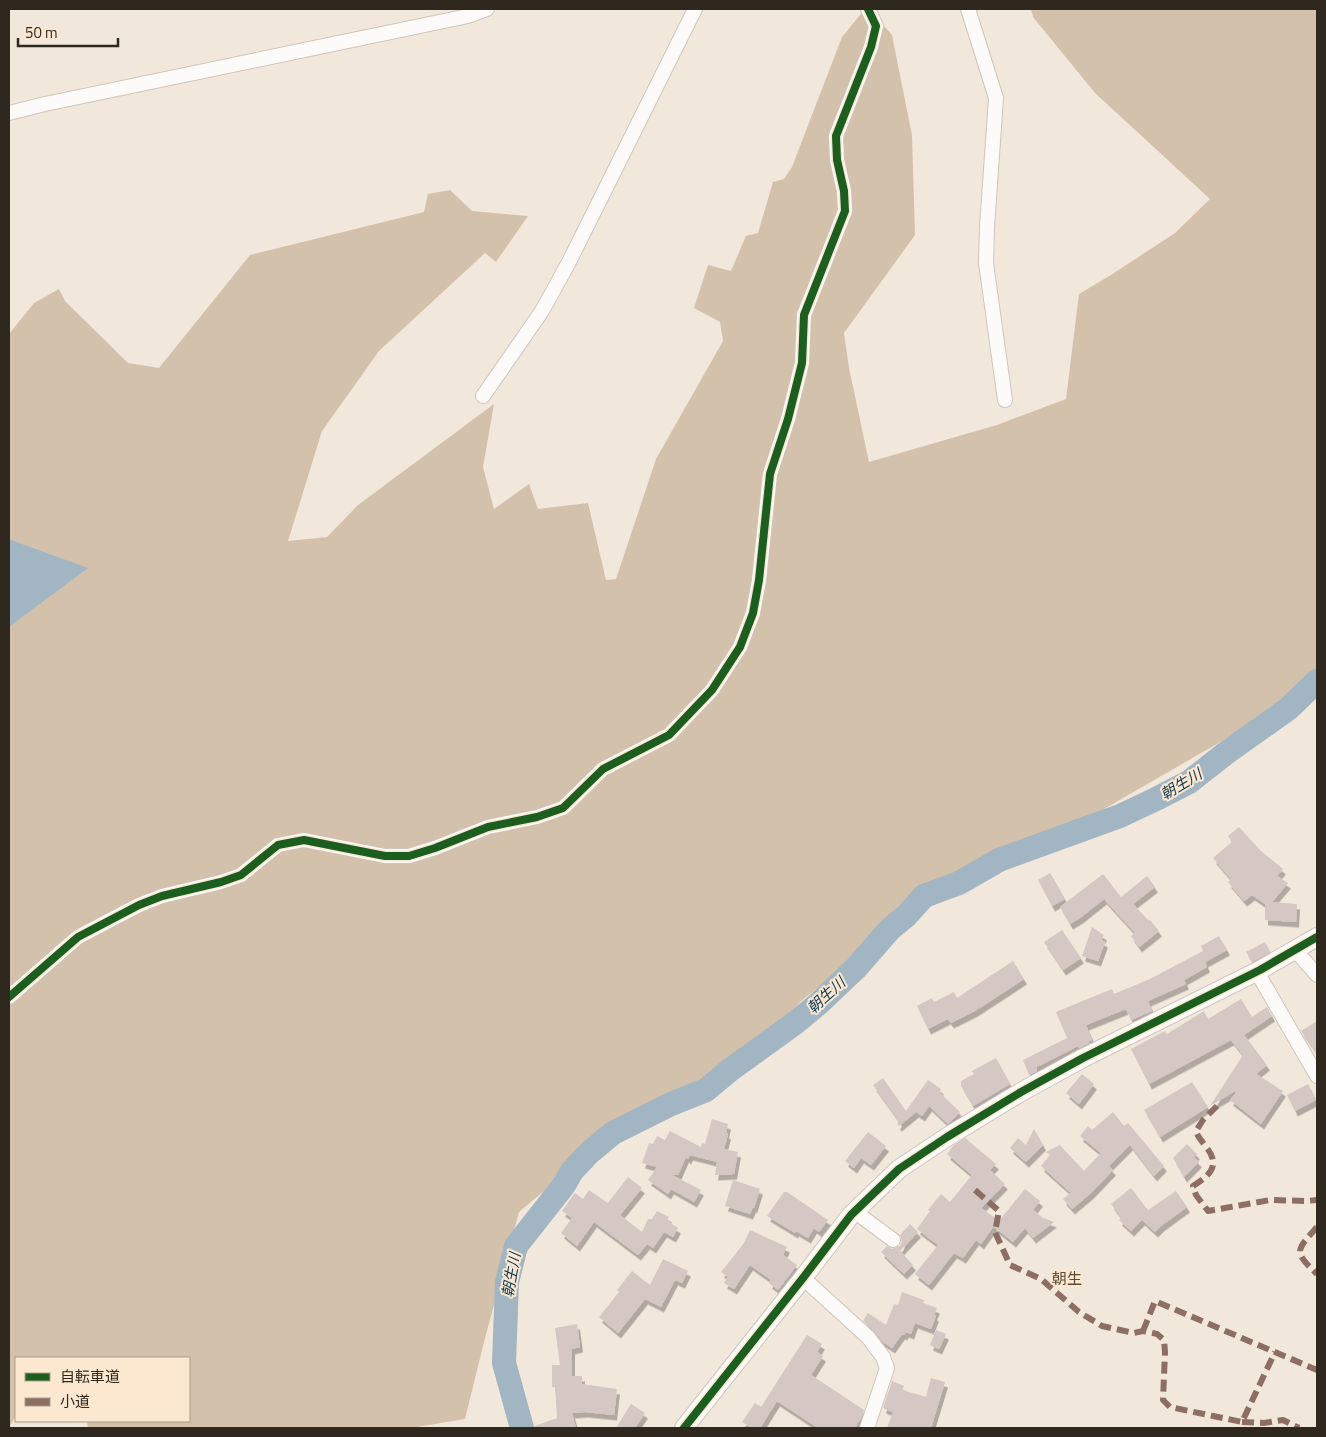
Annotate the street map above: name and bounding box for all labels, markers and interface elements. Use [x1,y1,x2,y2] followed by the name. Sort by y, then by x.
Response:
[18,15,118,47] scale bar
[25,21,58,44] text: 50 m
[1156,762,1208,805] water label: 朝生川
[802,970,852,1019] water label: 朝生川
[496,1249,527,1299] water label: 朝生川
[1052,1267,1082,1290] district label: 朝生
[15,1357,190,1422] legend
[60,1365,120,1388] text: 自転車道
[60,1390,90,1413] text: 小道

